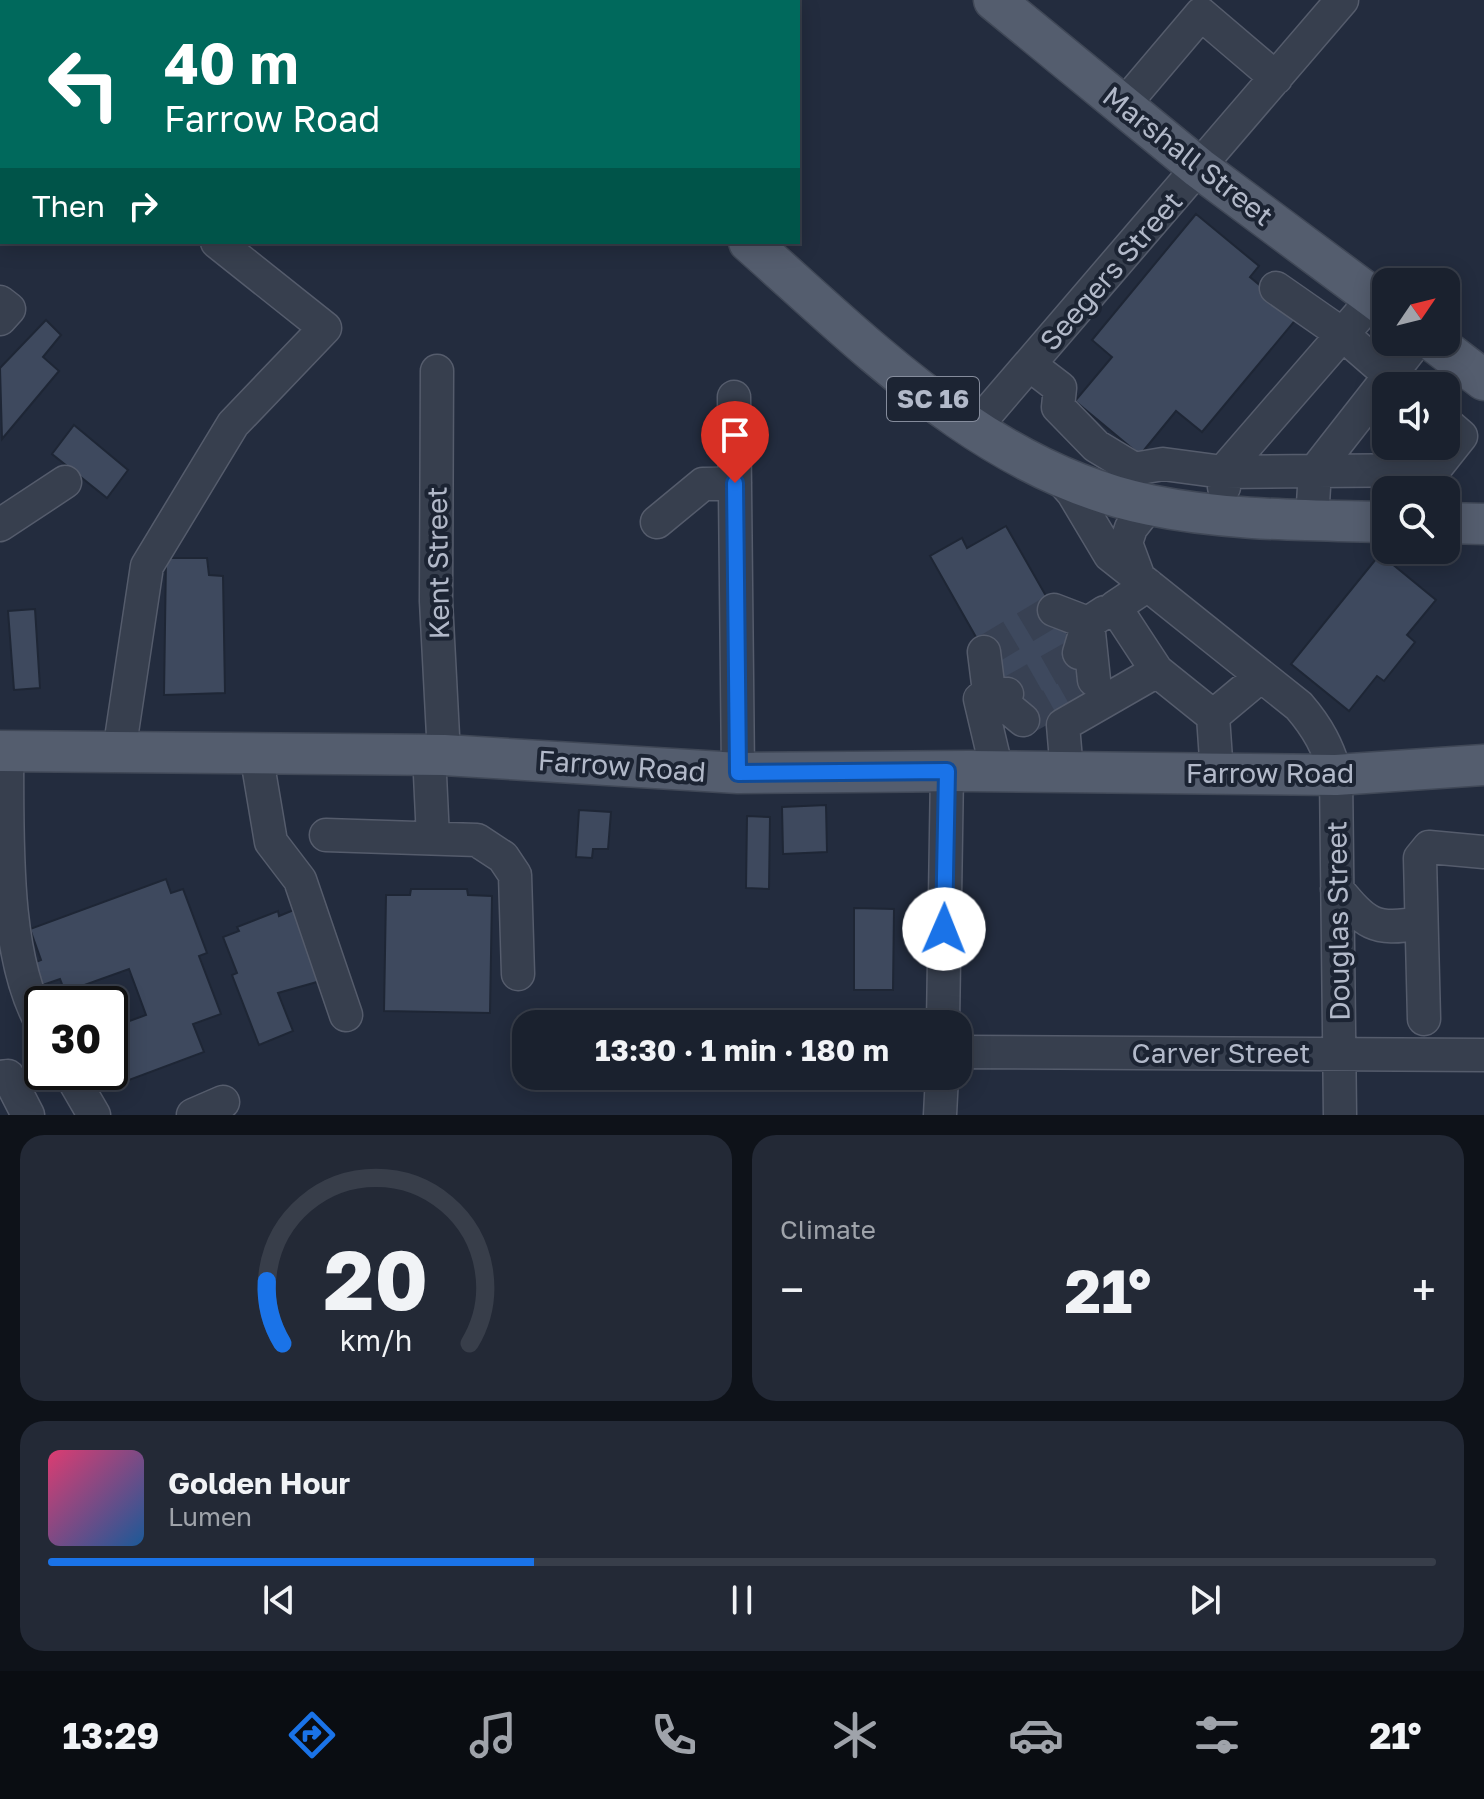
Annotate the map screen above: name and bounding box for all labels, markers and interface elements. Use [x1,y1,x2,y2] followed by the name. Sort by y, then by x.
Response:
[164,29,298,96] text: 40 m
[32,32,136,136] icon: left
[1097,79,1280,232] street label: Marshall Street
[164,97,380,140] text: Farrow Road
[121,184,165,228] icon: right
[1033,185,1189,357] street label: Seegers Street
[32,188,105,224] text: Then
[1372,268,1460,356] north arrow
[1372,268,1460,564] map controls
[1372,372,1460,460] button: sound
[887,377,979,421] road number: SC 16
[701,401,769,483] pin
[713,413,757,457] icon: arrive
[1372,476,1460,564] button: search
[420,486,455,640] street label: Kent Street
[537,743,707,788] street label: Farrow Road
[1186,756,1354,789] street label: Farrow Road
[1319,821,1356,1021] street label: Douglas Street
[902,887,986,971] position arrow
[24,986,128,1090] speed limit sign: 30
[595,1032,889,1068] text: 13:30 · 1 min · 180 m
[1132,1036,1310,1069] street label: Carver Street
[780,1214,876,1245] text: Climate
[324,1228,428,1328] text: 20
[1065,1254,1151,1326] text: 21°
[780,1263,804,1316] text: −
[1412,1263,1436,1316] text: +
[340,1323,412,1357] text: km/h
[168,1465,350,1501] text: Golden Hour
[168,1501,252,1532] text: Lumen
[257,1578,301,1622] icon: previous
[720,1578,764,1622] icon: pause
[1183,1578,1227,1622] icon: next
[284,1707,340,1763] icon: directions
[465,1707,521,1763] icon: music
[646,1707,702,1763] icon: phone
[827,1707,883,1763] icon: climate
[1008,1707,1064,1763] icon: car
[1189,1707,1245,1763] icon: filters
[62,1714,159,1757] text: 13:29
[1369,1714,1422,1757] text: 21°

